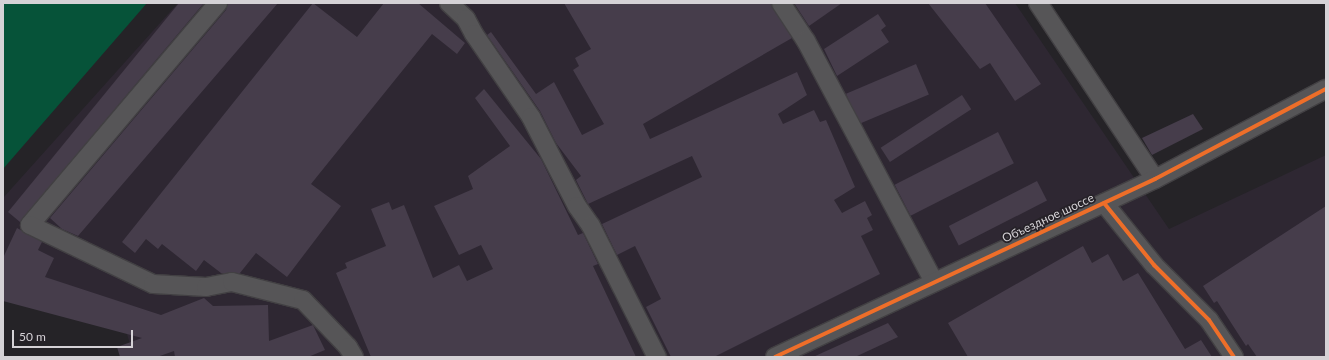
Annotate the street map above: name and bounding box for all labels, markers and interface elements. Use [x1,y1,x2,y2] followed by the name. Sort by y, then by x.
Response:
[1000,190,1096,246] street label: Объездное шоссе
[14,322,135,348] scale bar
[19,329,46,344] text: 50 m

